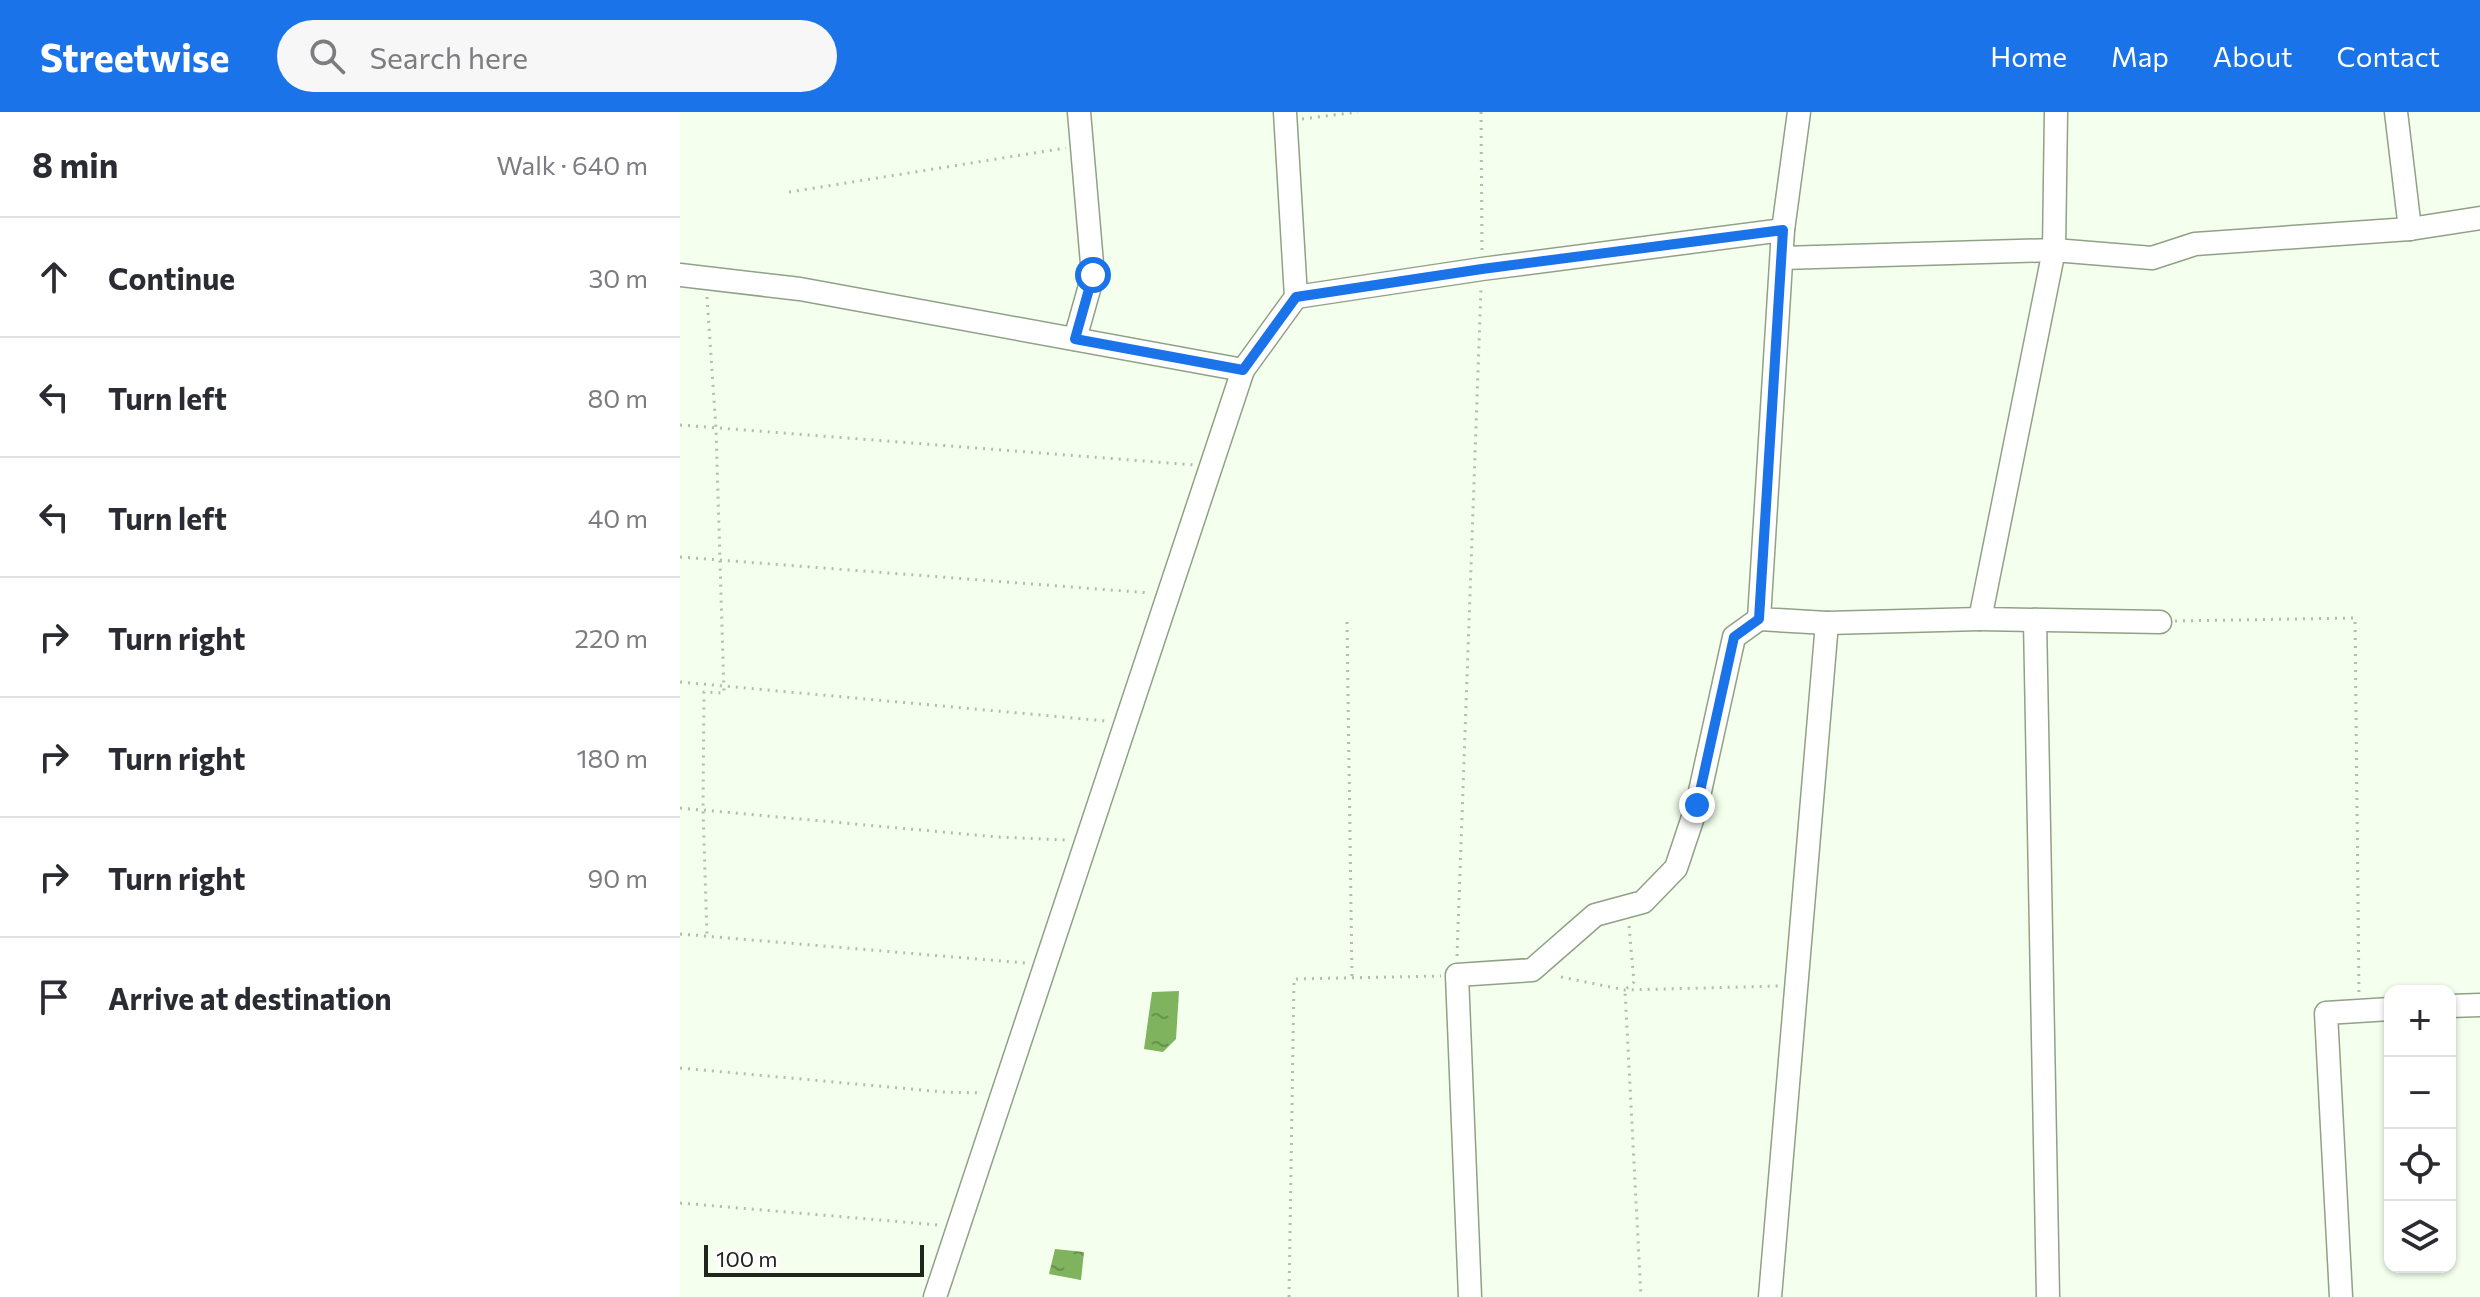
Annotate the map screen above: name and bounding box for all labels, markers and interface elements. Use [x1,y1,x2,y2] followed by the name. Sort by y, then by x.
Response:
[277,20,837,92] search box
[40,33,229,80] text: Streetwise
[305,34,349,78] icon: search
[369,38,528,75] text: Search here
[1990,39,2067,73] text: Home
[2111,39,2169,73] text: Map
[2213,39,2293,73] text: About
[2337,39,2440,73] text: Contact
[32,143,118,185] text: 8 min
[496,149,648,180] text: Walk · 640 m
[32,255,76,299] icon: ahead
[1075,257,1111,293] route start
[108,259,235,296] text: Continue
[589,262,648,293] text: 30 m
[32,375,76,419] icon: left
[108,379,227,416] text: Turn left
[588,382,648,413] text: 80 m
[32,495,76,539] icon: left
[108,499,227,536] text: Turn left
[588,502,648,533] text: 40 m
[32,615,76,659] icon: right
[108,619,245,656] text: Turn right
[575,622,648,653] text: 220 m
[32,735,76,779] icon: right
[108,739,245,776] text: Turn right
[576,742,648,773] text: 180 m
[1679,787,1715,823] route end
[32,855,76,899] icon: right
[108,859,245,896] text: Turn right
[588,862,648,893] text: 90 m
[32,975,76,1019] icon: arrive
[108,979,392,1016] text: Arrive at destination
[2384,985,2456,1273] map controls
[2384,985,2456,1057] button: +
[2384,1057,2456,1129] button: −
[2384,1129,2456,1201] button: locate
[2384,1201,2456,1273] button: layers
[704,1241,924,1277] scale bar
[716,1245,778,1272] text: 100 m

